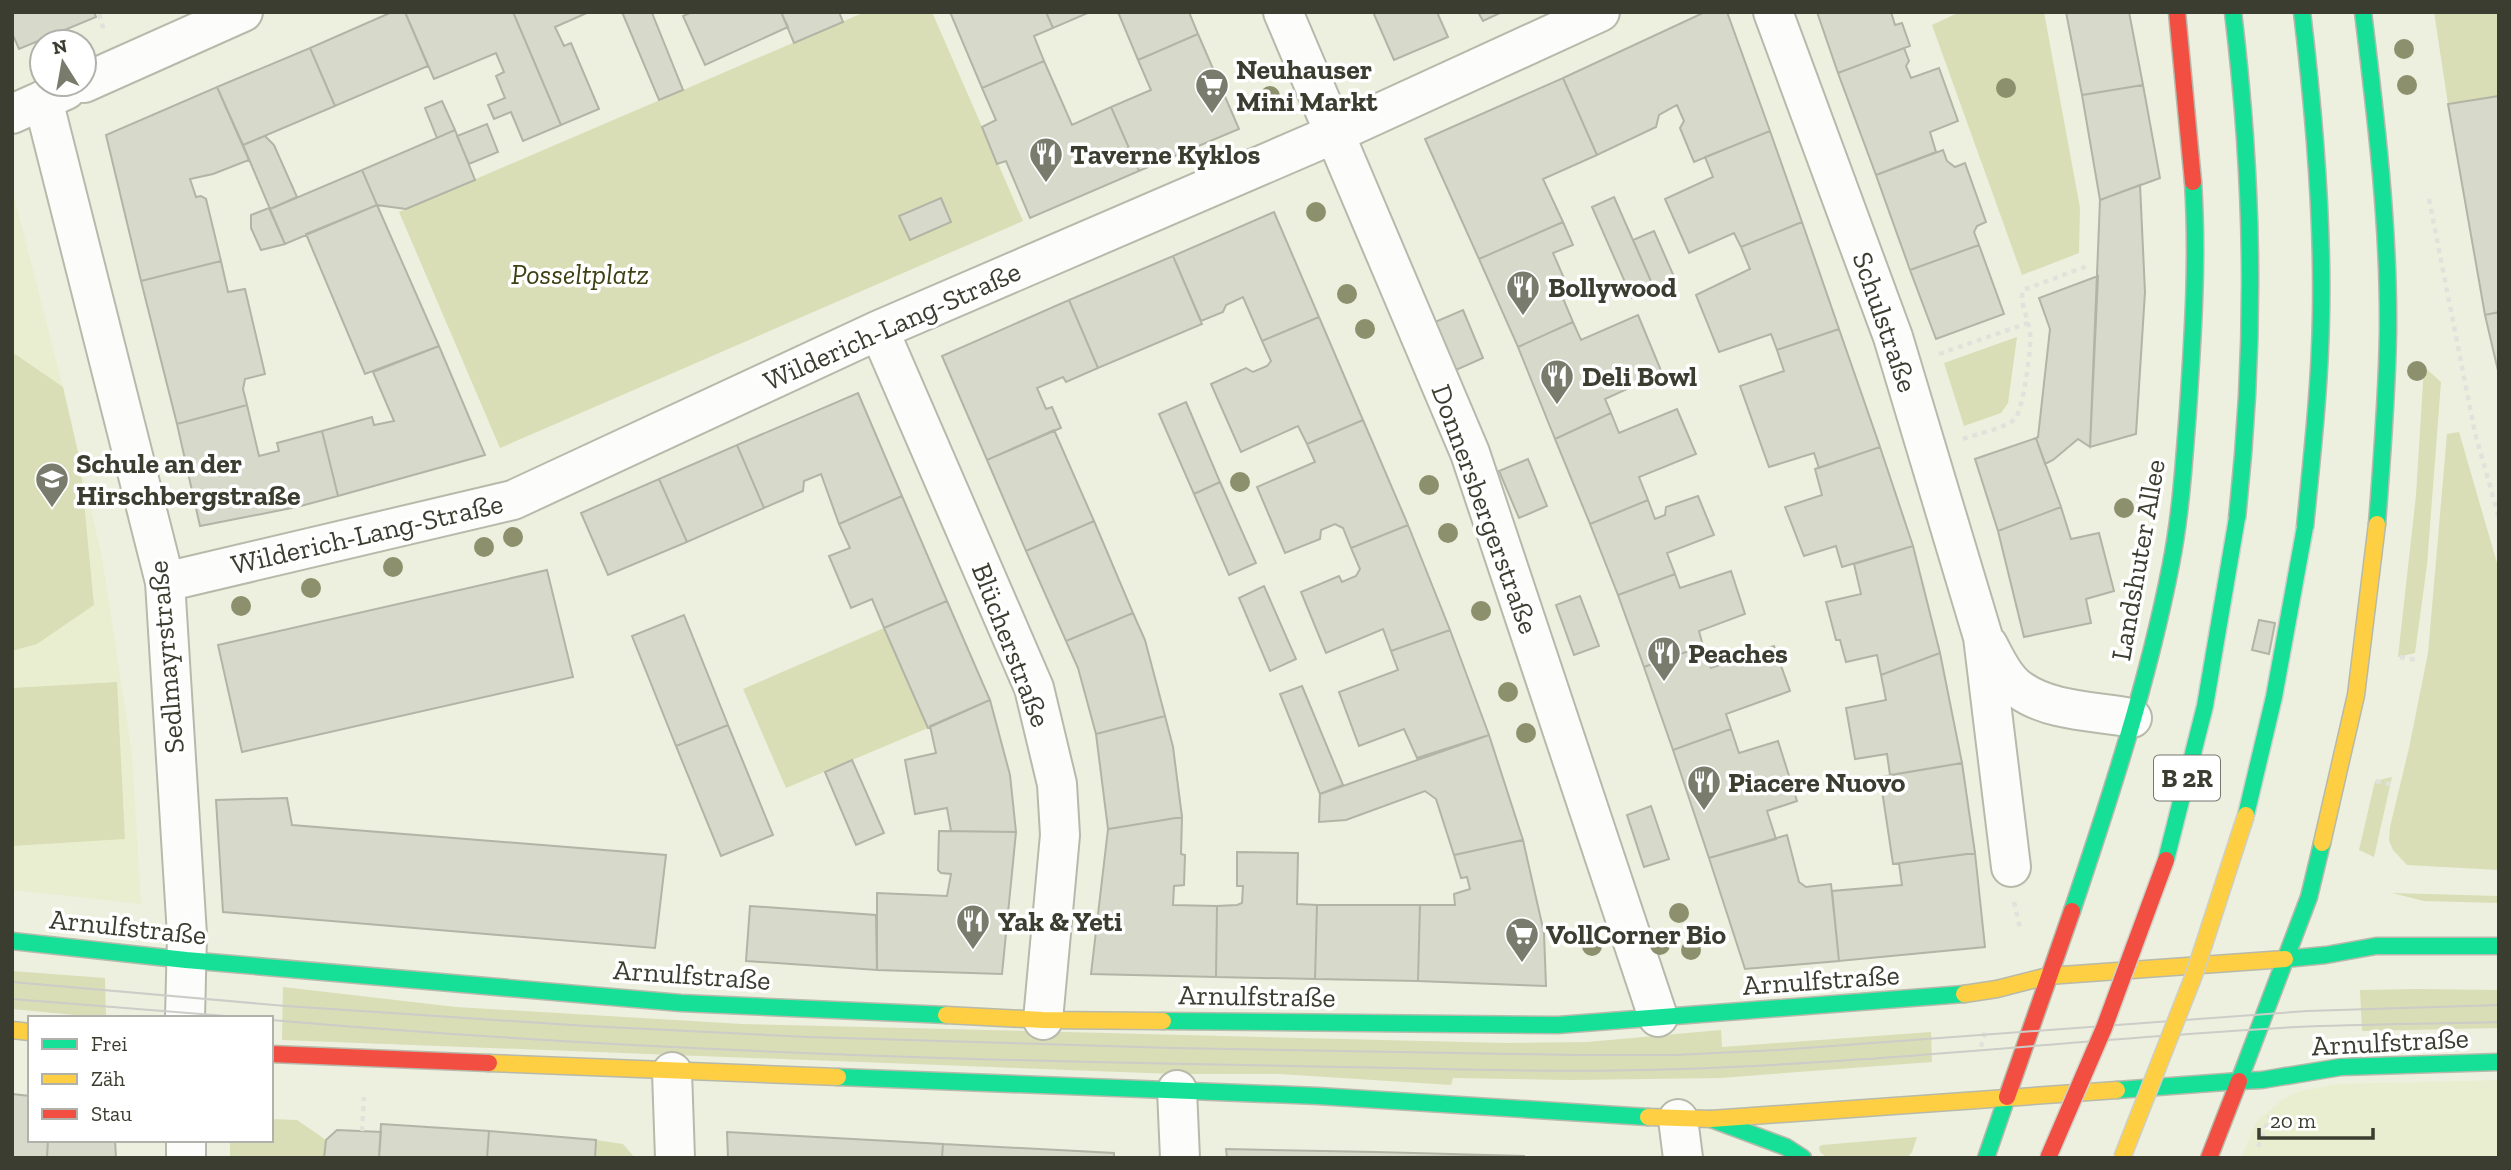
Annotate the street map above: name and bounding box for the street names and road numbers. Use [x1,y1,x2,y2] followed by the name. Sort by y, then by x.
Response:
[1846,248,1924,396] street label: Schulstraße
[758,254,1026,398] street label: Wilderich-Lang-Straße
[1425,380,1545,638] street label: Donnersbergerstraße
[2104,457,2172,663] street label: Landshuter Allee
[228,487,506,581] street label: Wilderich-Lang-Straße
[965,558,1057,732] street label: Blücherstraße
[141,559,191,755] street label: Sedlmayrstraße
[2154,756,2220,800] road number: B 2R
[48,902,208,952] street label: Arnulfstraße
[612,953,772,997] street label: Arnulfstraße
[1741,958,1901,1002] street label: Arnulfstraße
[1178,978,1336,1014] street label: Arnulfstraße
[2311,1021,2469,1063] street label: Arnulfstraße

